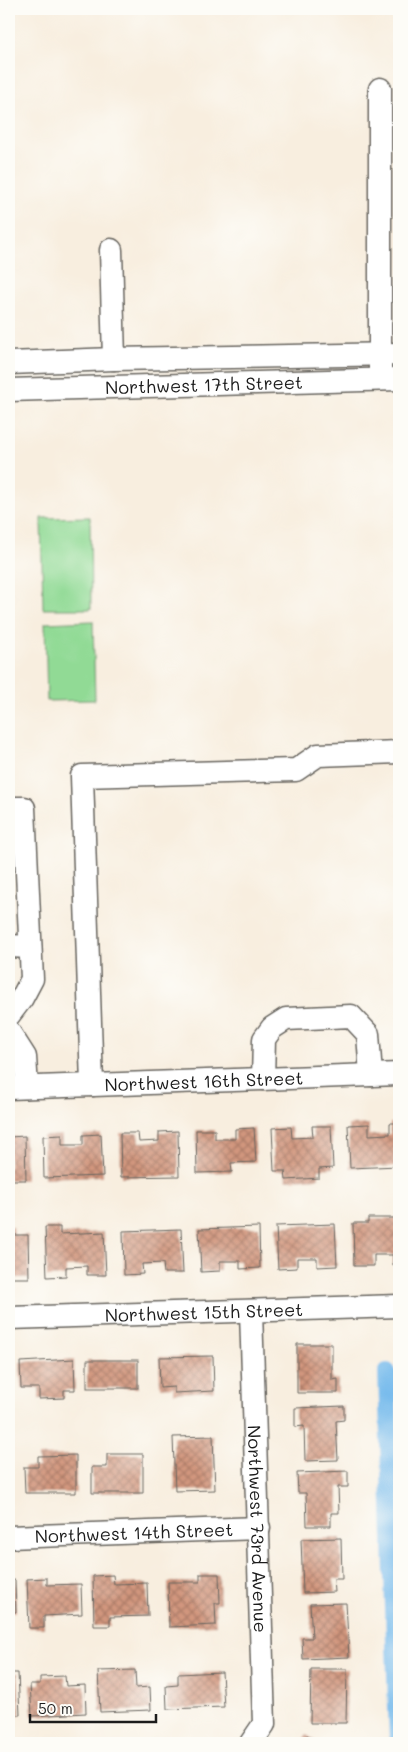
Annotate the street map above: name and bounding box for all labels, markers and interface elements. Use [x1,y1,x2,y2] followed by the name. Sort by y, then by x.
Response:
[105,370,303,399] street label: Northwest 17th Street
[104,1065,304,1097] street label: Northwest 16th Street
[104,1297,303,1327] street label: Northwest 15th Street
[243,1425,273,1633] street label: Northwest 73rd Avenue
[34,1517,234,1548] street label: Northwest 14th Street
[30,1692,156,1724] scale bar
[38,1698,73,1718] text: 50 m

